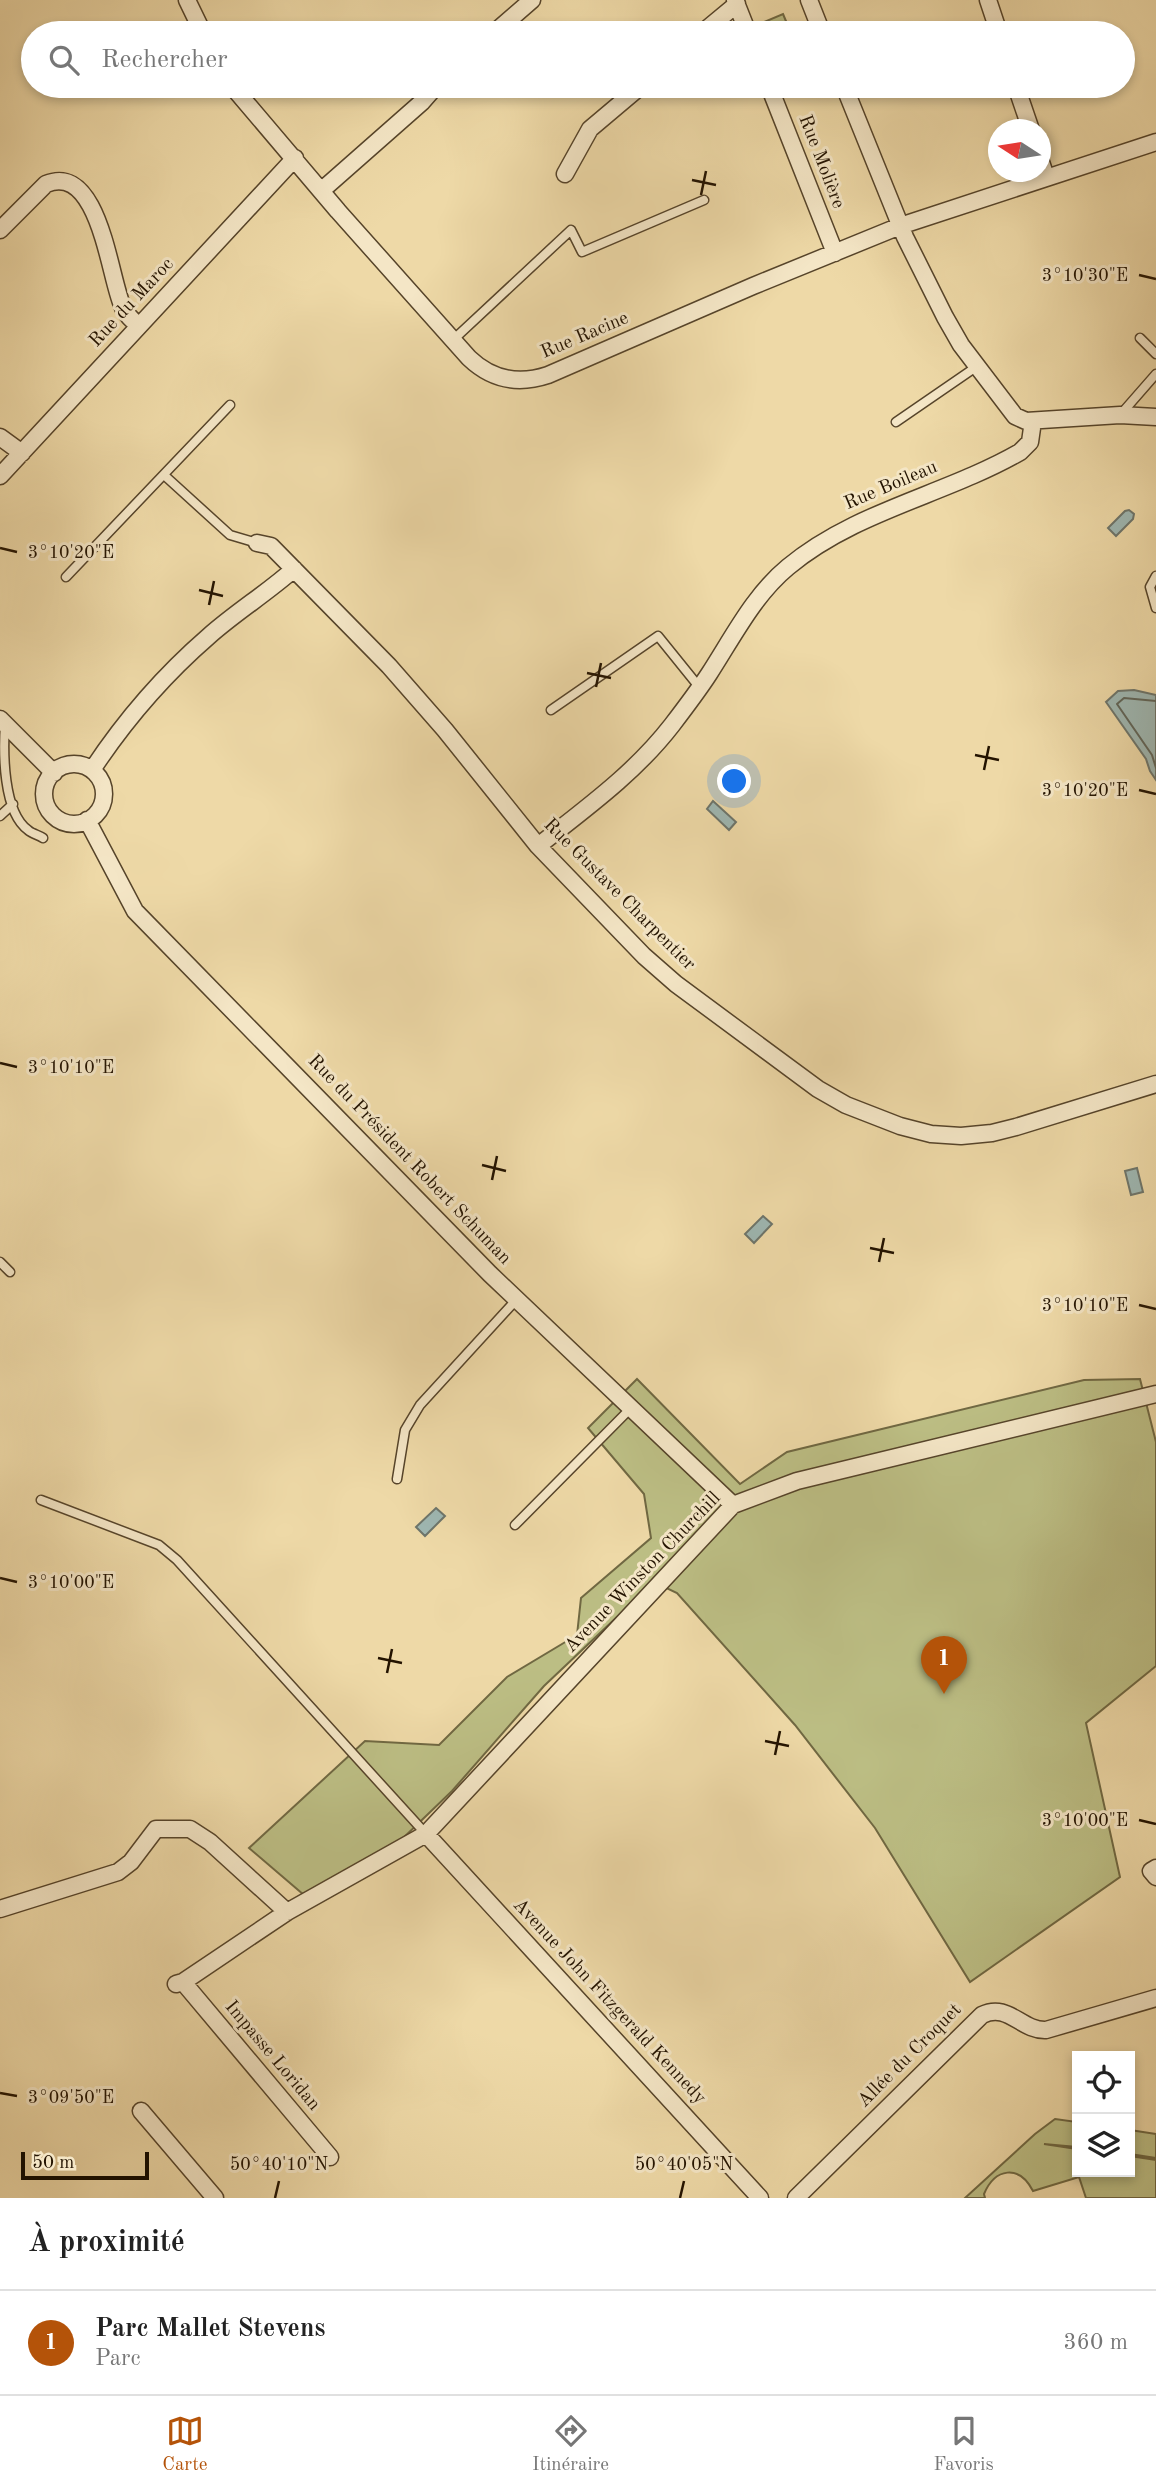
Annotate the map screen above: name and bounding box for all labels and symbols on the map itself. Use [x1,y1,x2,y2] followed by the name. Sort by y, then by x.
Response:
[794,113,848,211] street label: Rue Molière
[988,119,1051,182] north arrow
[86,255,178,351] street label: Rue du Maroc
[1042,267,1128,285] text: 3°10'30"E
[538,309,632,363] street label: Rue Racine
[842,458,940,514] street label: Rue Boileau
[28,544,114,562] text: 3°10'20"E
[717,764,751,798] your location
[1042,782,1128,800] text: 3°10'20"E
[539,815,699,975] street label: Rue Gustave Charpentier
[304,1051,514,1269] street label: Rue du Président Robert Schuman
[28,1059,114,1077] text: 3°10'10"E
[1042,1297,1128,1315] text: 3°10'10"E
[561,1489,725,1657] street label: Avenue Winston Churchill
[28,1574,114,1592] text: 3°10'00"E
[921,1636,967,1694] pin: 1
[1042,1812,1128,1830] text: 3°10'00"E
[509,1896,709,2108] street label: Avenue John Fitzgerald Kennedy
[221,1997,323,2115] street label: Impasse Loridan
[854,2000,966,2112] street label: Allée du Croquet
[28,2089,114,2107] text: 3°09'50"E
[21,2149,149,2181] scale bar
[230,2156,328,2174] text: 50°40'10"N
[635,2156,733,2174] text: 50°40'05"N

